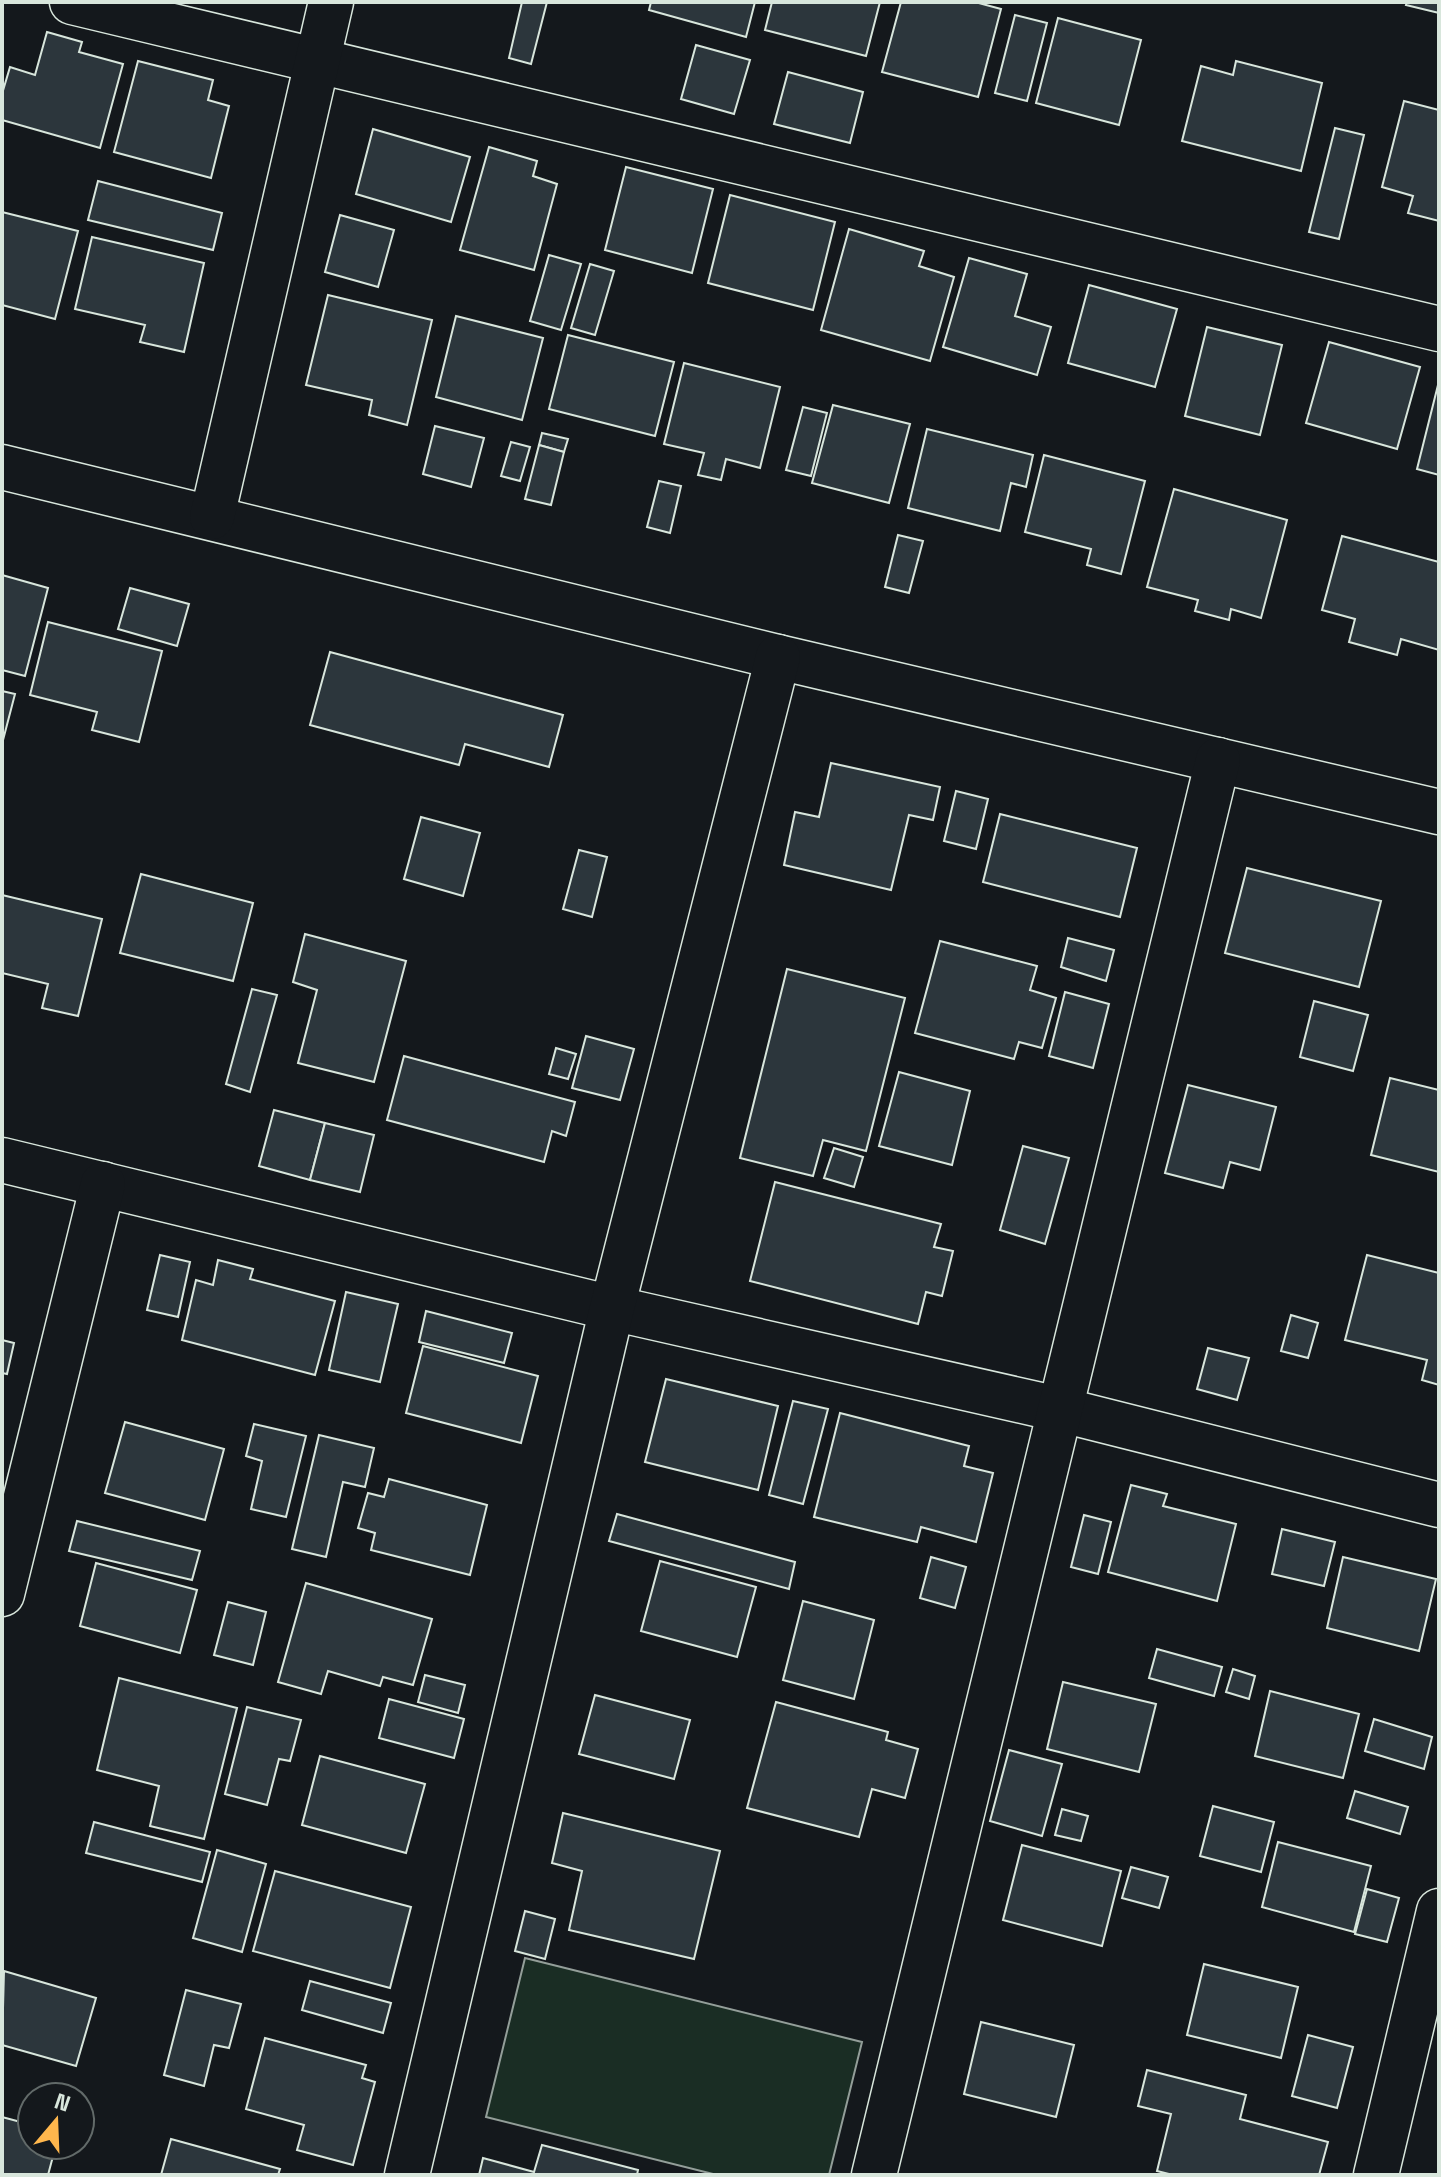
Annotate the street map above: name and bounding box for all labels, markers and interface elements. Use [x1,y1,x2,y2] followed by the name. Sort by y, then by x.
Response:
[16,2081,96,2161] north arrow
[51,2086,74,2118] text: N

